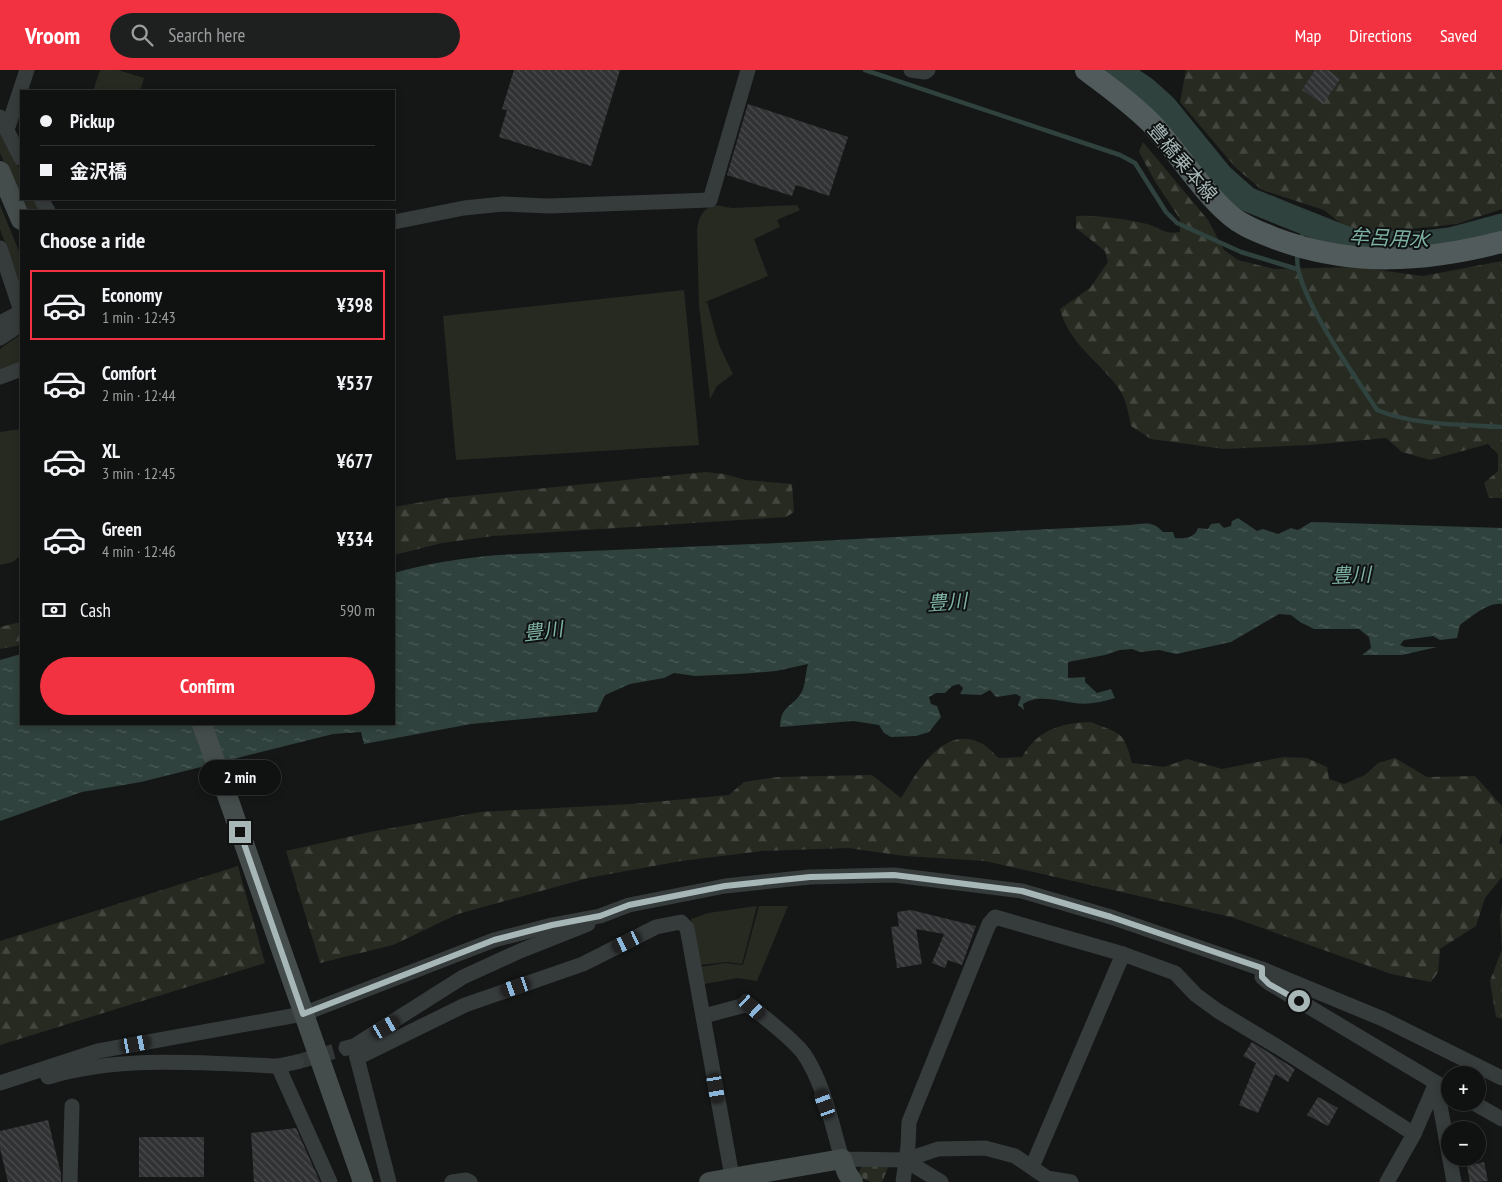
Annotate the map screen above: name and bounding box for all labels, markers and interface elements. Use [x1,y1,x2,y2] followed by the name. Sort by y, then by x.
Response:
[110,13,460,58] search box
[25,20,80,51] text: Vroom
[128,21,156,49] icon: search
[168,23,245,47] text: Search here
[1295,24,1321,47] text: Map
[1349,24,1412,47] text: Directions
[1440,24,1477,47] text: Saved
[70,109,115,133] text: Pickup
[1143,118,1223,206] street label: 豊橋乗本線
[70,159,127,183] text: 金沢橋
[1348,223,1432,253] water label: 牟呂用水
[40,226,145,254] text: Choose a ride
[42,283,87,328] icon: car
[102,283,162,307] text: Economy
[337,293,373,317] text: ¥398
[102,307,176,327] text: 1 min · 12:43
[42,361,87,406] icon: car
[102,361,156,385] text: Comfort
[337,371,373,395] text: ¥537
[102,385,176,405] text: 2 min · 12:44
[42,439,87,484] icon: car
[102,439,120,463] text: XL
[337,449,373,473] text: ¥677
[102,463,176,483] text: 3 min · 12:45
[42,517,87,562] icon: car
[102,517,142,541] text: Green
[337,527,373,551] text: ¥334
[102,541,176,561] text: 4 min · 12:46
[1331,561,1373,589] water label: 豊川
[926,587,970,616] water label: 豊川
[40,596,68,624] icon: cash
[80,598,111,622] text: Cash
[340,600,375,620] text: 590 m
[522,615,566,646] water label: 豊川
[40,657,375,715] button: Confirm
[199,760,281,794] callout: 2 min
[224,767,256,787] text: 2 min
[229,821,251,843] route end
[610,929,643,955] car
[499,975,532,999] car
[1288,990,1310,1012] route start
[735,991,768,1023] car
[369,1013,402,1041] car
[119,1034,152,1054] car
[1441,1066,1486,1166] map controls
[1441,1066,1486,1111] button: +
[706,1072,725,1104] car
[812,1087,837,1121] car
[1441,1121,1486,1166] button: −

